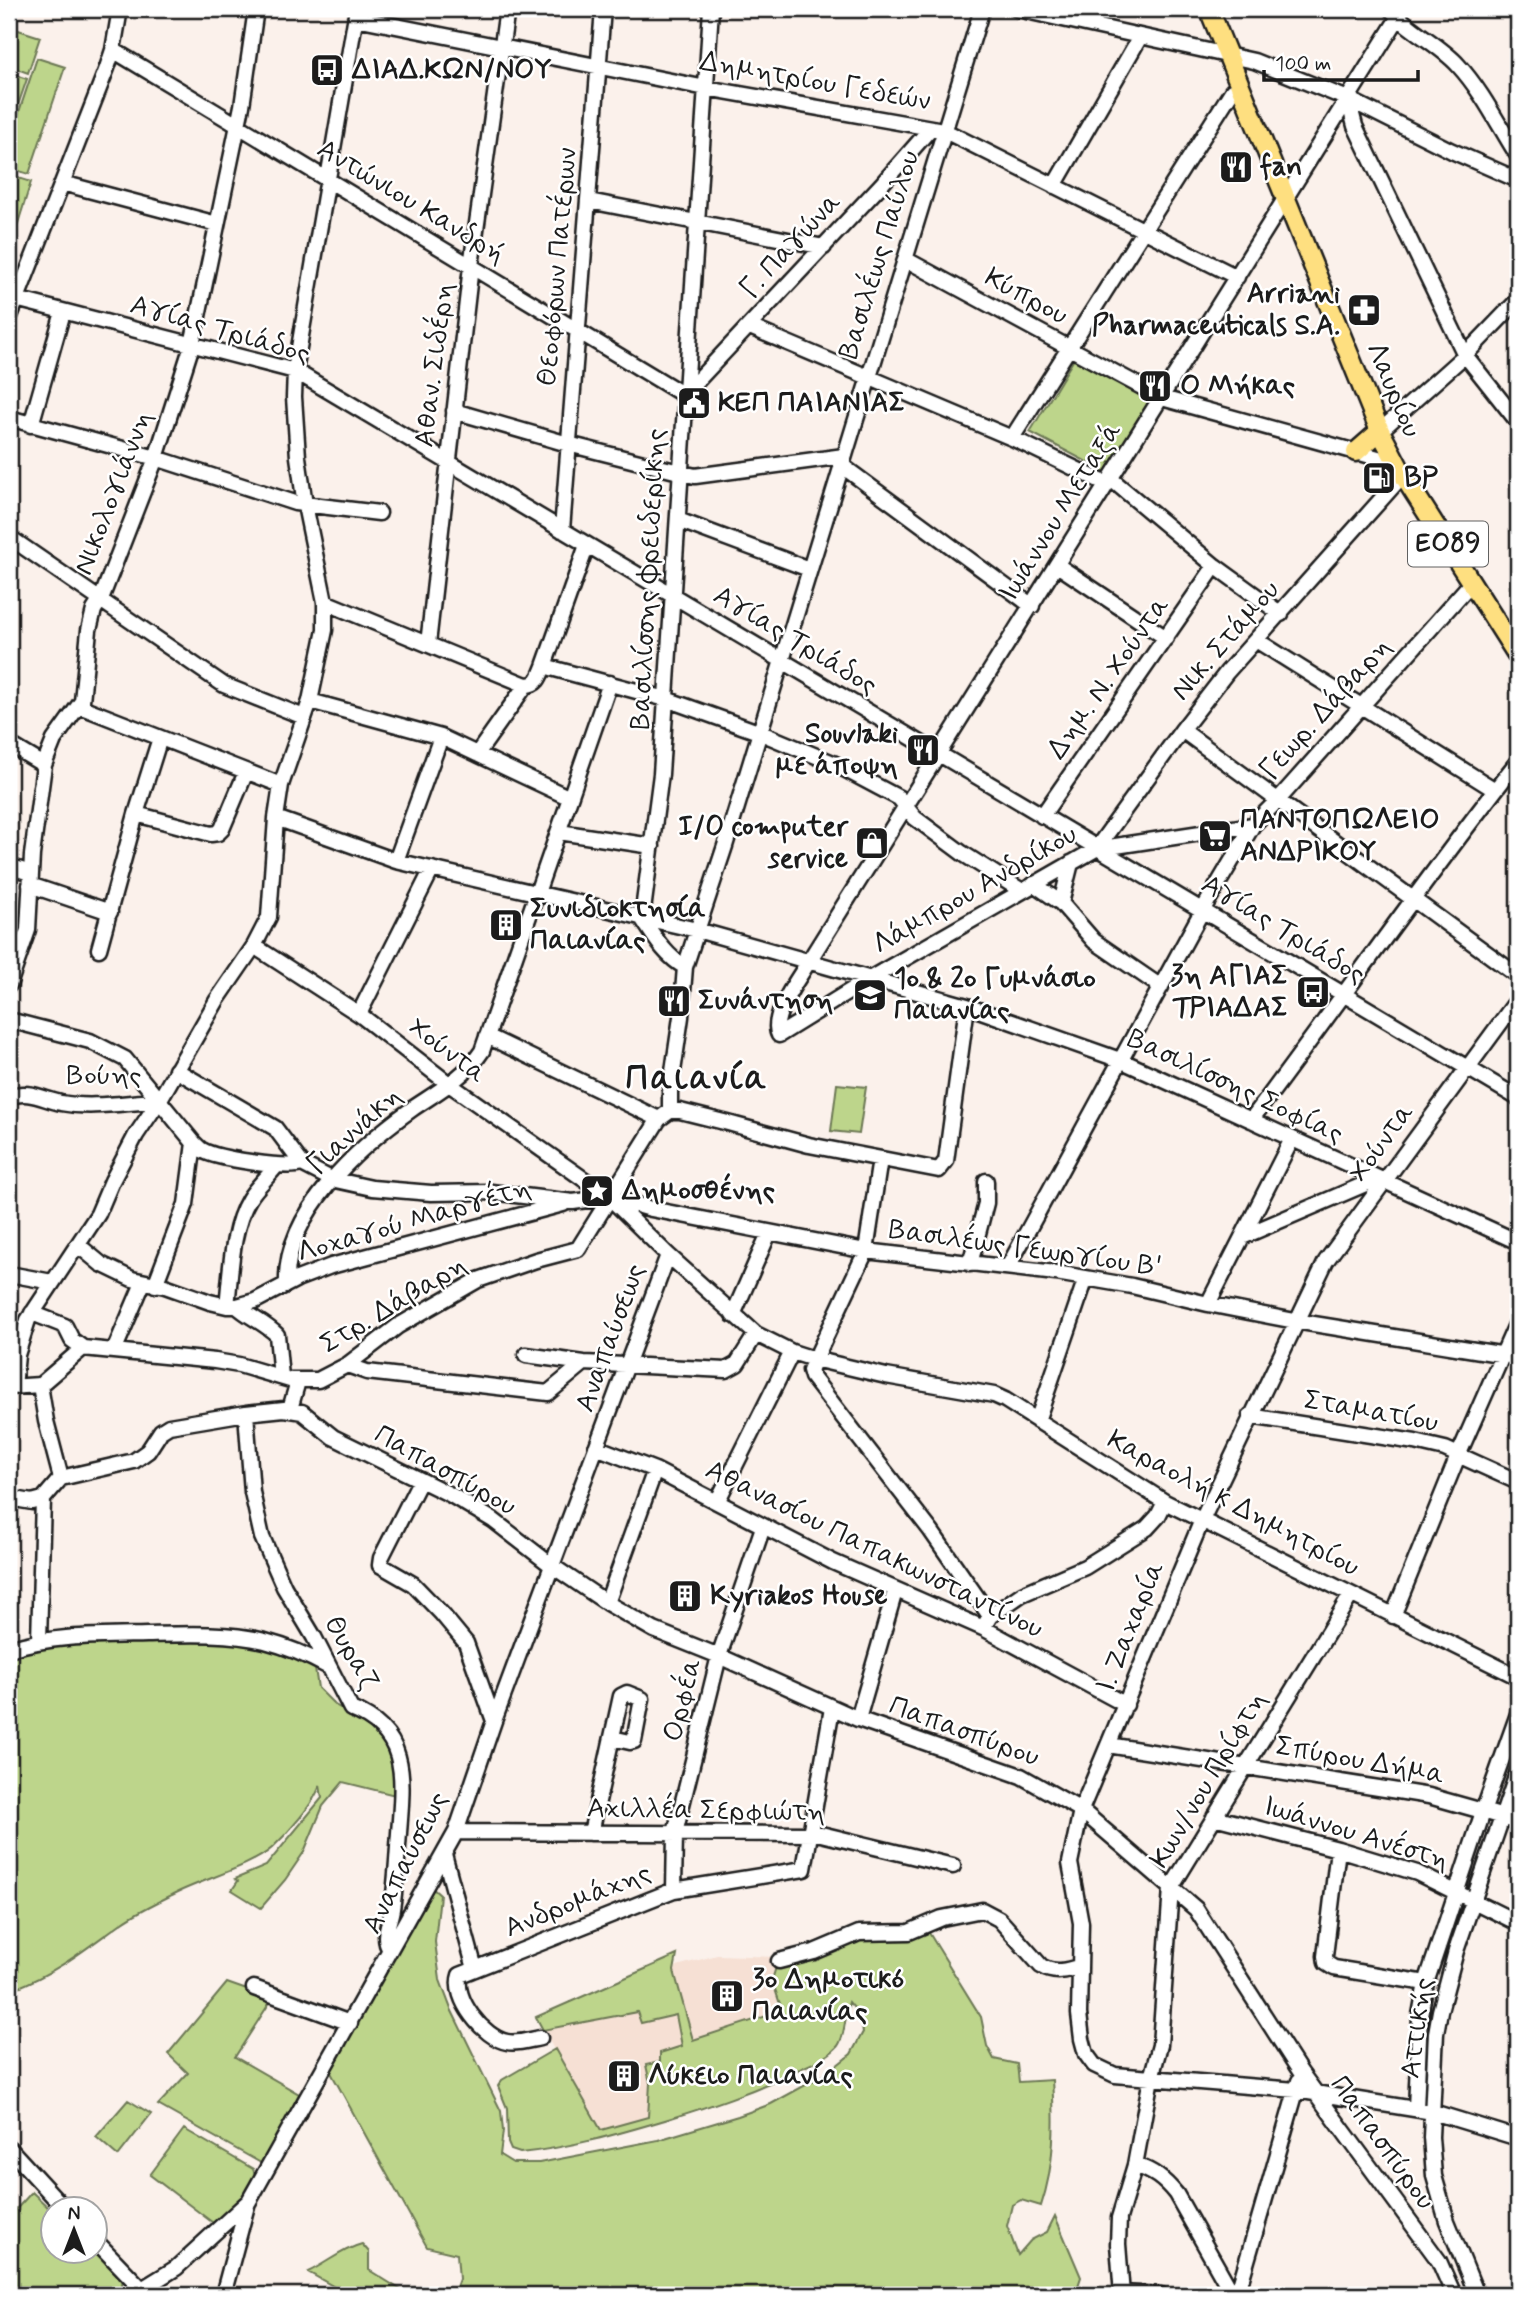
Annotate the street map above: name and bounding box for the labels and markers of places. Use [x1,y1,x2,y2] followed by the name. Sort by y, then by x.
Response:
[308,51,346,89] bus stop icon: ΔΙΑΔ.ΚΩΝ/ΝΟΥ
[351,52,552,89] place label: ΔΙΑΔ.ΚΩΝ/ΝΟΥ
[1217,148,1255,186] restaurant icon: fan
[1259,149,1302,186] place label: fan
[1092,276,1340,345] place label: Arriani Pharmaceuticals S.A.
[1345,291,1383,329] pharmacy icon: Arriani Pharmaceuticals S.A.
[1136,367,1174,405] restaurant icon: Ο Μήκας
[1180,368,1295,405] place label: Ο Μήκας
[675,384,713,422] public building icon: ΚΕΠ ΠΑΙΑΝΙΑΣ
[718,385,905,422] place label: ΚΕΠ ΠΑΙΑΝΙΑΣ
[1360,459,1398,497] fuel station icon: BP
[1404,460,1439,497] place label: BP
[776,716,898,785] place label: Souvlaki με άποψη
[904,731,942,769] restaurant icon: Souvlaki με άποψη
[1240,802,1440,871] place label: ΠΑΝΤΟΠΩΛΕΙΟ ΑΝΔΡΙΚΟΥ
[678,809,849,878] place label: I/O computer service
[1196,817,1234,855] supermarket icon: ΠΑΝΤΟΠΩΛΕΙΟ ΑΝΔΡΙΚΟΥ
[853,824,891,862] shop icon: I/O computer service
[530,891,706,960] place label: Συνιδιοκτησία Παιανίας
[487,906,525,944] building icon: Συνιδιοκτησία Παιανίας
[1171,958,1288,1027] place label: 3η ΑΓΙΑΣ ΤΡΙΑΔΑΣ
[894,961,1096,1030] place label: 1ο & 2ο Γυμνάσιο Παιανίας
[1294,973,1332,1011] bus stop icon: 3η ΑΓΙΑΣ ΤΡΙΑΔΑΣ
[851,976,889,1014] school or university icon: 1ο & 2ο Γυμνάσιο Παιανίας
[655,982,693,1020] restaurant icon: Συνάντηση
[698,983,833,1020] place label: Συνάντηση
[578,1172,616,1210] place icon: Δημοσθένης
[621,1172,775,1210] place label: Δημοσθένης
[666,1577,704,1615] building icon: Kyriakos House
[710,1578,887,1615] place label: Kyriakos House
[752,1962,904,2031] place label: 3ο Δημοτικό Παιανίας
[708,1977,746,2015] building icon: 3ο Δημοτικό Παιανίας
[605,2057,643,2095] building icon: Λύκειο Παιανίας
[648,2058,853,2095] place label: Λύκειο Παιανίας

